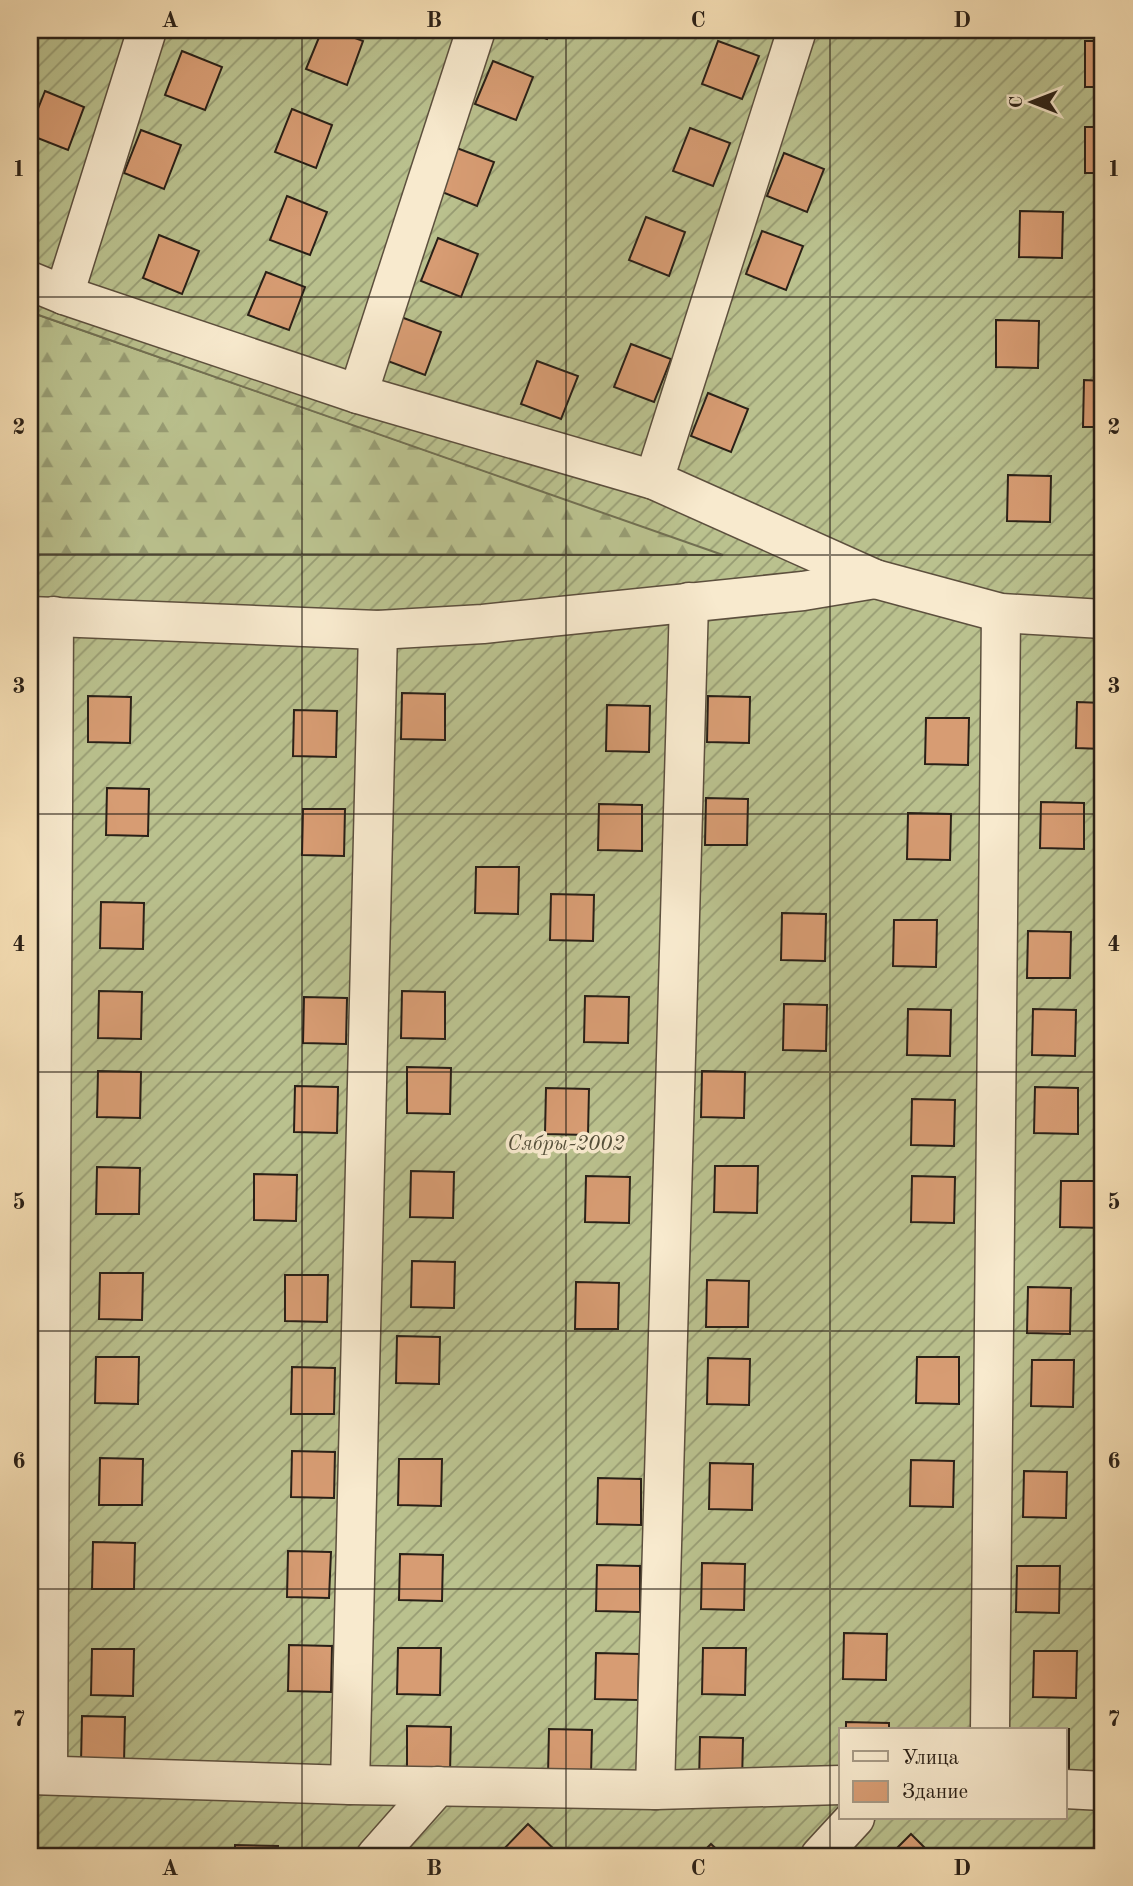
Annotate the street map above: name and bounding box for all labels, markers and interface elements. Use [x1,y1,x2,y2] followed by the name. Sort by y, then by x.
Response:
[161,9,179,32] text: A
[426,9,442,32] text: B
[690,9,706,32] text: C
[953,9,971,32] text: D
[996,66,1066,136] north arrow
[1008,96,1027,108] text: С
[12,158,26,181] text: 1
[1107,158,1121,181] text: 1
[12,416,26,439] text: 2
[1107,416,1121,439] text: 2
[12,675,26,698] text: 3
[1107,675,1121,698] text: 3
[12,933,26,956] text: 4
[1107,933,1121,956] text: 4
[507,1134,625,1155] park label: Сябры-2002
[12,1191,26,1214] text: 5
[1107,1191,1121,1214] text: 5
[12,1450,26,1473] text: 6
[1107,1450,1121,1473] text: 6
[12,1708,26,1731] text: 7
[1107,1708,1121,1731] text: 7
[839,1728,1066,1820] legend
[902,1748,959,1769] text: Улица
[902,1782,968,1803] text: Здание
[161,1857,179,1880] text: A
[426,1857,442,1880] text: B
[690,1857,706,1880] text: C
[953,1857,971,1880] text: D

